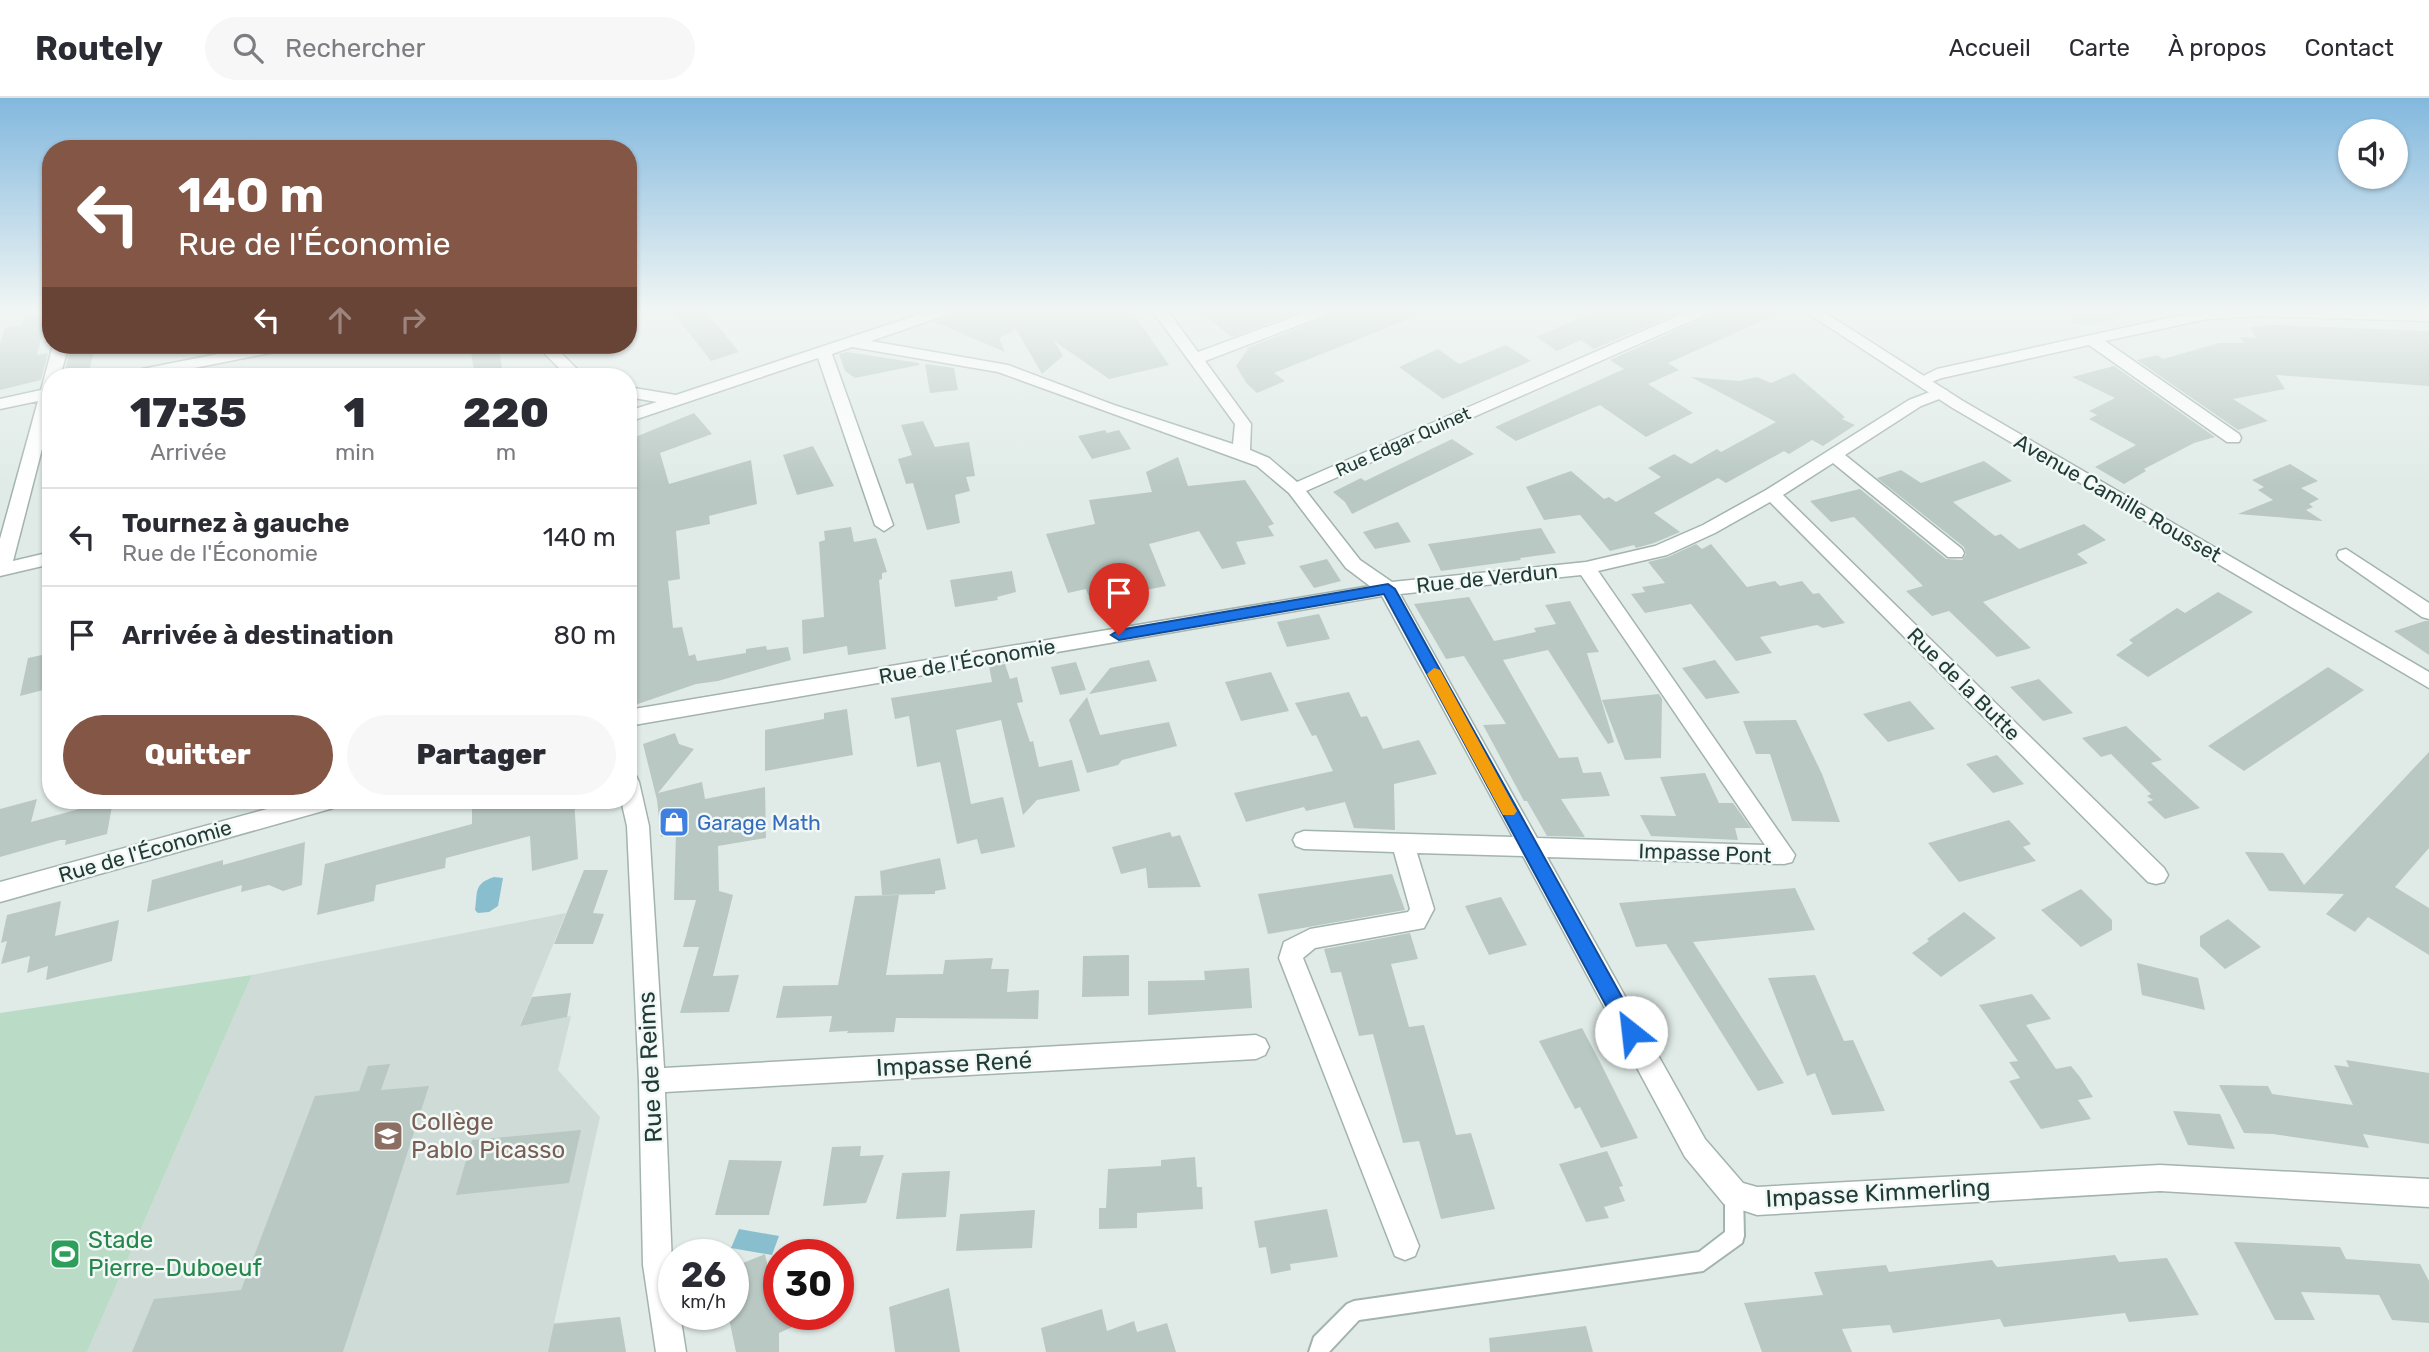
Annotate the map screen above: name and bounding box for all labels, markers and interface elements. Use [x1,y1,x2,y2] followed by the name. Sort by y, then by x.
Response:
[205,17,695,80] search box
[35,29,163,68] text: Routely
[229,29,267,67] icon: search
[285,33,426,64] text: Rechercher
[1949,34,2031,62] text: Accueil
[2069,34,2130,62] text: Carte
[2168,34,2267,62] text: À propos
[2305,34,2394,62] text: Contact
[2338,119,2408,189] map controls
[2338,119,2408,189] button: sound
[178,166,324,224] text: 140 m
[63,168,154,259] icon: left
[178,225,451,263] text: Rue de l'Économie
[248,301,286,339] icon: left
[321,301,359,339] icon: ahead
[394,301,432,339] icon: right
[130,388,247,438] text: 17:35
[344,388,366,438] text: 1
[463,388,549,438] text: 220
[1332,402,1474,482] street label: Rue Edgar Quinet
[2010,428,2226,568] street label: Avenue Camille Rousset
[150,438,227,466] text: Arrivée
[335,438,375,466] text: min
[496,438,516,466] text: m
[122,508,350,539] text: Tournez à gauche
[63,518,101,556] icon: left
[543,522,616,553] text: 140 m
[122,539,318,567] text: Rue de l'Économie
[1415,558,1559,598] street label: Rue de Verdun
[1089,563,1149,635] pin
[1100,574,1138,612] icon: arrive
[63,616,101,654] icon: arrive
[122,620,394,651] text: Arrivée à destination
[553,620,616,651] text: 80 m
[1902,622,2026,746] street label: Rue de la Butte
[877,633,1057,689] street label: Rue de l'Économie
[63,715,333,795] button: Quitter
[347,715,616,795] button: Partager
[657,805,691,839] shop icon: Garage Math
[697,810,821,835] place label: Garage Math
[56,814,234,888] street label: Rue de l'Économie
[1638,838,1772,868] street label: Impasse Pont
[632,991,668,1143] street label: Rue de Reims
[1594,995,1668,1069] position arrow
[875,1046,1033,1082] street label: Impasse René
[411,1108,565,1164] place label: Collège Pablo Picasso
[371,1119,405,1153] school or university icon: Collège Pablo Picasso
[1765,1173,1991,1213] street label: Impasse Kimmerling
[88,1226,262,1282] place label: Stade Pierre-Duboeuf
[48,1237,82,1271] sports icon: Stade Pierre-Duboeuf
[763,1239,854,1330] speed limit sign: 30
[681,1254,726,1296] text: 26
[681,1291,726,1313] text: km/h

